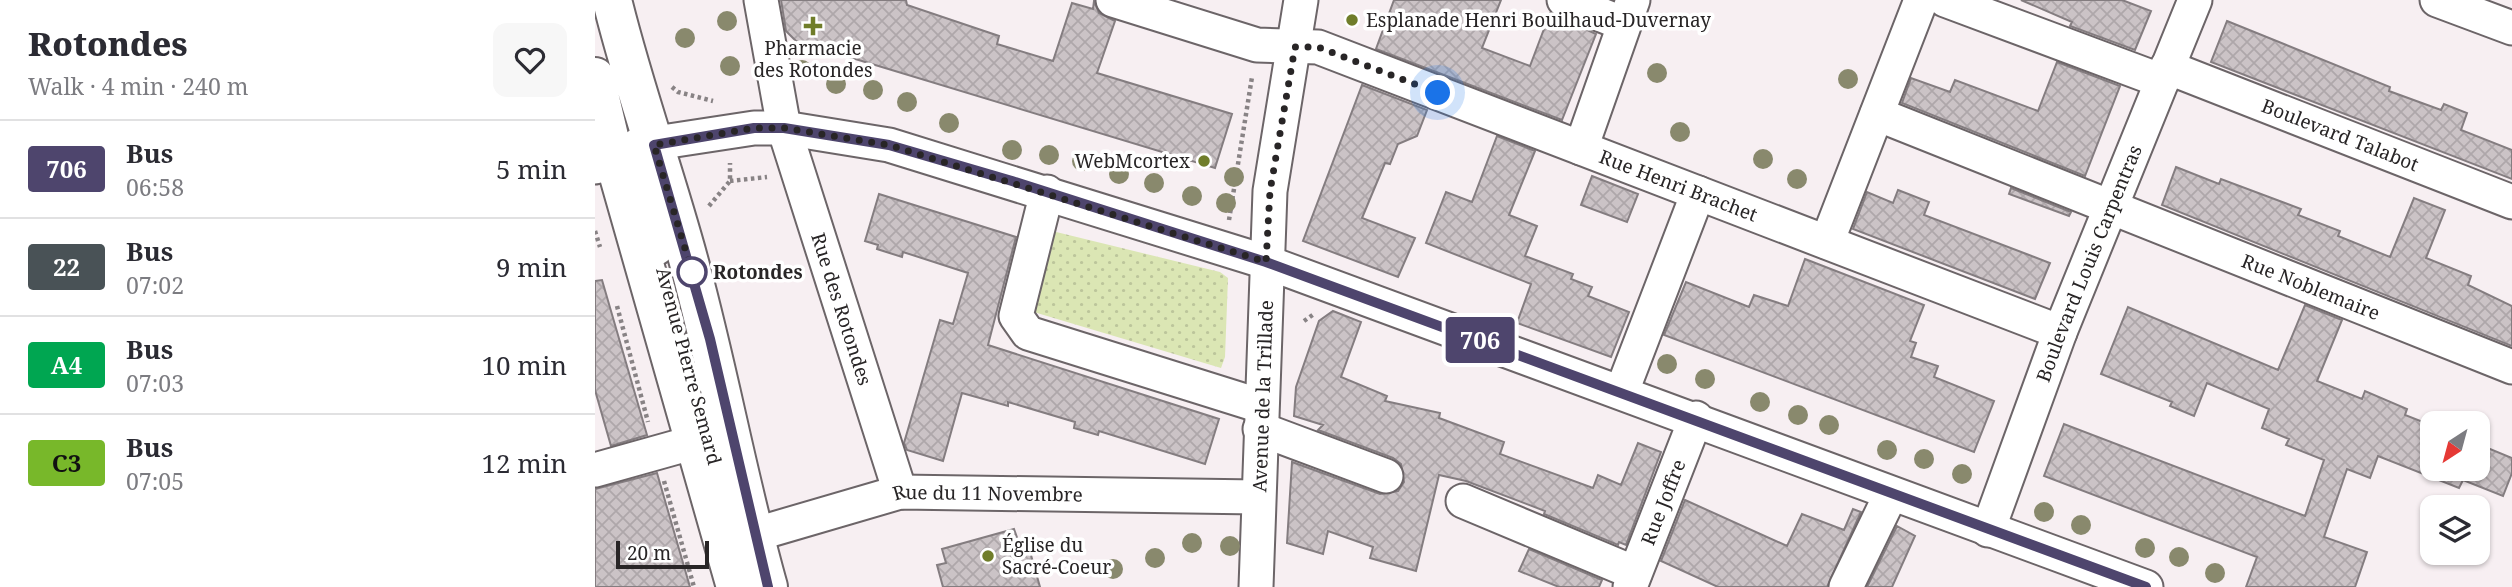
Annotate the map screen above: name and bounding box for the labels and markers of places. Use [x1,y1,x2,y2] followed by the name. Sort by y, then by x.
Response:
[1366,7,1711,33] place label: Esplanade Henri Bouilhaud-Duvernay
[1344,12,1360,28] marker: Esplanade Henri Bouilhaud-Duvernay
[805,18,821,34] marker: Pharmacie des Rotondes
[753,35,873,83] place label: Pharmacie des Rotondes
[1074,148,1190,174] place label: WebMcortex
[1196,153,1212,169] marker: WebMcortex
[677,257,707,287] marker: Rotondes
[713,259,803,285] place label: Rotondes
[1002,532,1111,580] place label: Église du Sacré-Coeur
[980,548,996,564] marker: Église du Sacré-Coeur

